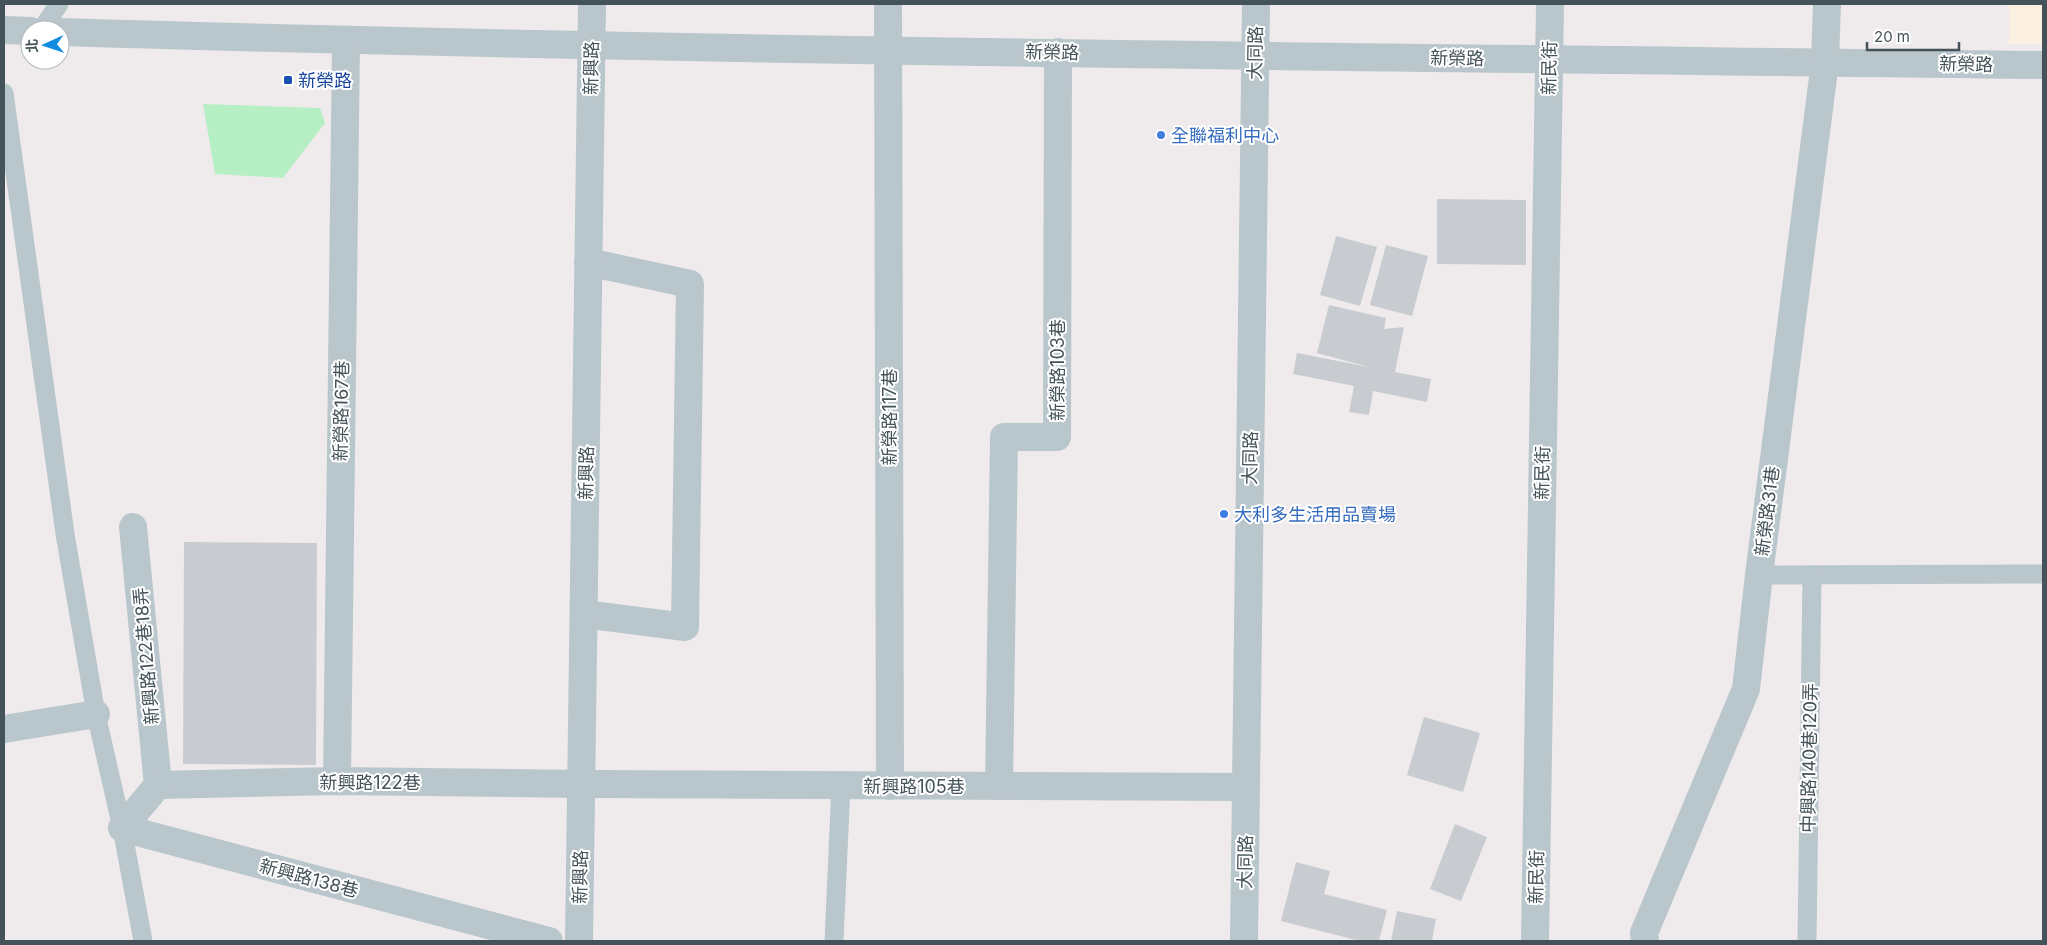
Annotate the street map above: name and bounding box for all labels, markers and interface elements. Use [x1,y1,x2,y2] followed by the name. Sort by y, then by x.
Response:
[20,20,70,70] north arrow
[1867,20,1960,52] scale bar
[1244,26,1266,80] street label: 大同路
[1874,27,1910,46] text: 20 m
[23,38,40,53] text: 北
[580,41,602,95] street label: 新興路
[1025,41,1079,63] street label: 新榮路
[1538,41,1560,95] street label: 新民街
[1430,47,1484,69] street label: 新榮路
[1939,53,1993,75] street label: 新榮路
[298,70,352,91] place label: 新榮路
[282,74,294,86] marker: 新榮路
[1171,125,1279,146] place label: 全聯福利中心
[1155,129,1167,141] marker: 全聯福利中心
[1047,319,1068,421] street label: 新榮路103巷
[330,360,352,462] street label: 新榮路167巷
[879,369,900,465] street label: 新榮路117巷
[1239,431,1261,485] street label: 大同路
[575,446,597,500] street label: 新興路
[1531,446,1553,500] street label: 新民街
[1751,465,1783,557] street label: 新榮路31巷
[1234,504,1396,525] place label: 大利多生活用品賣場
[1218,508,1230,520] marker: 大利多生活用品賣場
[130,586,162,726] street label: 新興路122巷18弄
[1797,683,1821,833] street label: 中興路140巷120弄
[319,772,421,793] street label: 新興路122巷
[863,776,965,797] street label: 新興路105巷
[1234,835,1256,889] street label: 大同路
[569,850,591,904] street label: 新興路
[1525,850,1547,904] street label: 新民街
[257,855,361,901] street label: 新興路138巷

